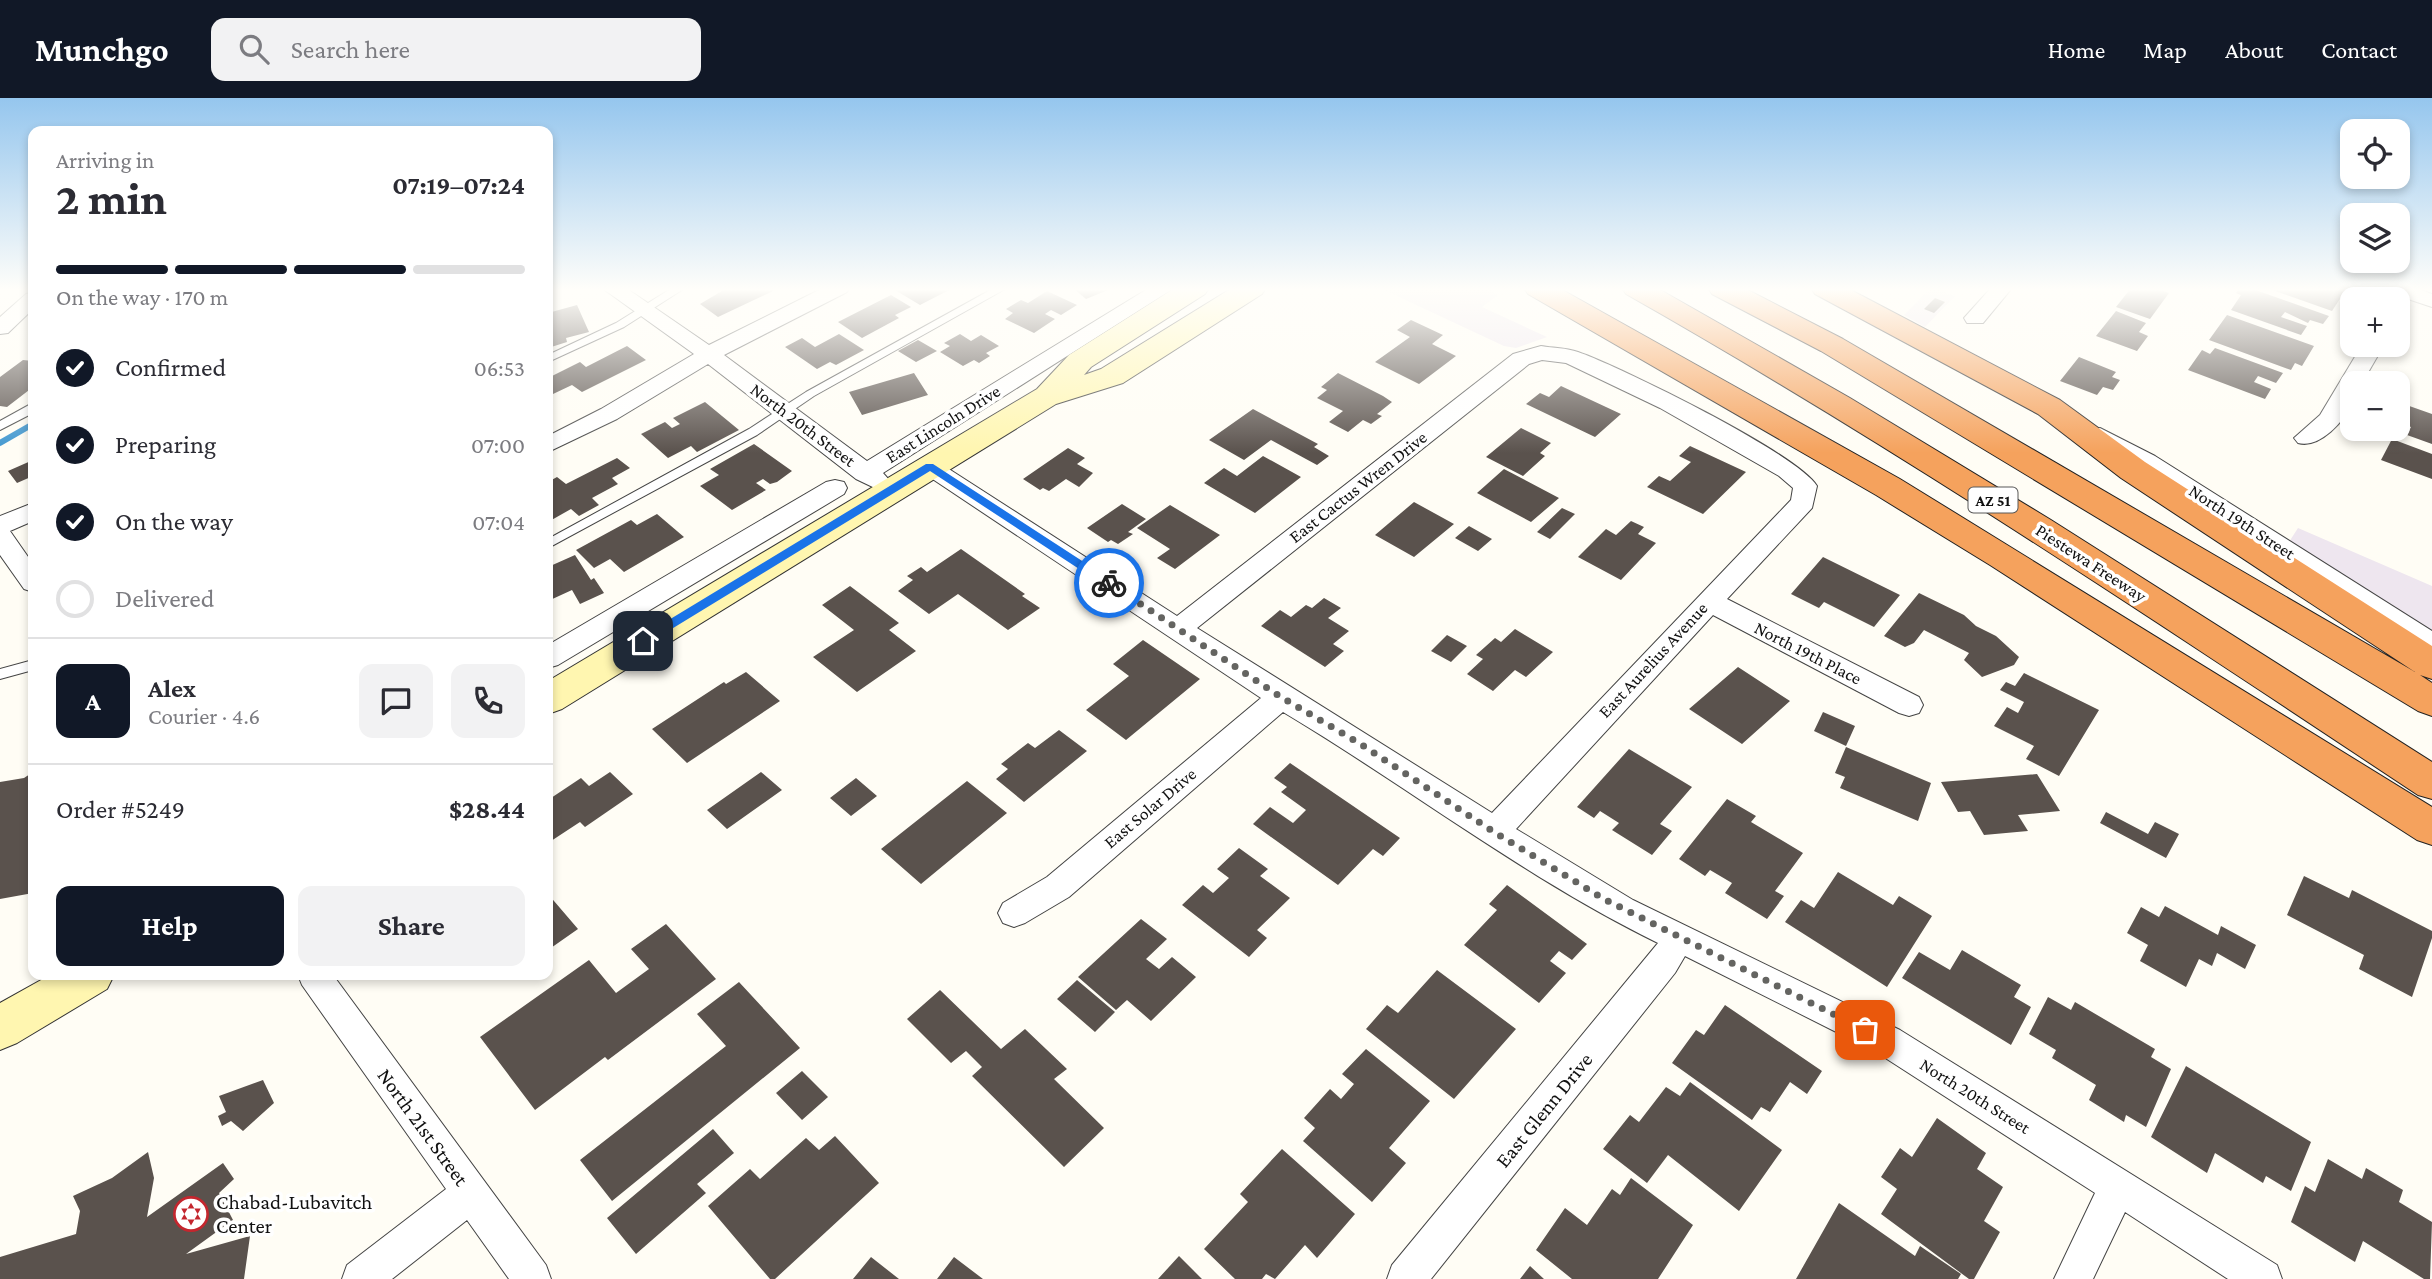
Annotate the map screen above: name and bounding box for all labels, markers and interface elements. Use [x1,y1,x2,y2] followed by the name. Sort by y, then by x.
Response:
[211,18,701,81] search box
[235,30,273,68] icon: search
[35,31,169,68] text: Munchgo
[291,35,410,64] text: Search here
[2048,36,2105,63] text: Home
[2143,36,2187,63] text: Map
[2225,36,2283,63] text: About
[2321,36,2397,63] text: Contact
[2340,119,2410,441] map controls
[2340,119,2410,189] button: locate
[56,147,154,173] text: Arriving in
[392,171,525,200] text: 07:19–07:24
[56,173,167,224] text: 2 min
[2340,203,2410,273] button: layers
[56,284,228,310] text: On the way · 170 m
[2340,287,2410,357] button: +
[56,349,94,387] icon: check
[115,353,226,382] text: Confirmed
[474,355,525,381] text: 06:53
[2340,371,2410,441] button: −
[747,379,860,472] street label: North 20th Street
[882,381,1004,467] street label: East Lincoln Drive
[56,426,94,464] icon: check
[1285,427,1431,547] street label: East Cactus Wren Drive
[115,430,216,459] text: Preparing
[471,432,525,458] text: 07:00
[2185,480,2300,564] street label: North 19th Street
[1968,488,2018,512] road number: AZ 51
[56,503,94,541] icon: check
[115,507,233,536] text: On the way
[472,509,525,535] text: 07:04
[2032,520,2150,606] street label: Piestewa Freeway
[1074,548,1144,618] courier
[1090,564,1128,602] icon: bike
[115,584,214,613] text: Delivered
[1594,598,1712,722] street label: East Aurelius Avenue
[613,611,673,671] pin
[1751,617,1865,689] street label: North 19th Place
[624,622,662,660] icon: home
[359,664,433,738] button: chat
[451,664,525,738] button: phone
[148,674,196,703] text: Alex
[85,687,101,716] text: A
[148,703,260,729] text: Courier · 4.6
[1100,764,1200,852] street label: East Solar Drive
[56,795,185,824] text: Order #5249
[449,795,525,824] text: $28.44
[56,886,284,966] button: Help
[298,886,525,966] button: Share
[1835,1000,1895,1060] pin
[1846,1011,1884,1049] icon: bag
[1490,1048,1598,1172] street label: East Glenn Drive
[1916,1054,2035,1138] street label: North 20th Street
[372,1064,474,1191] street label: North 21st Street
[216,1190,372,1238] place label: Chabad-Lubavitch Center
[172,1195,210,1233] synagogue icon: Chabad-Lubavitch Center

